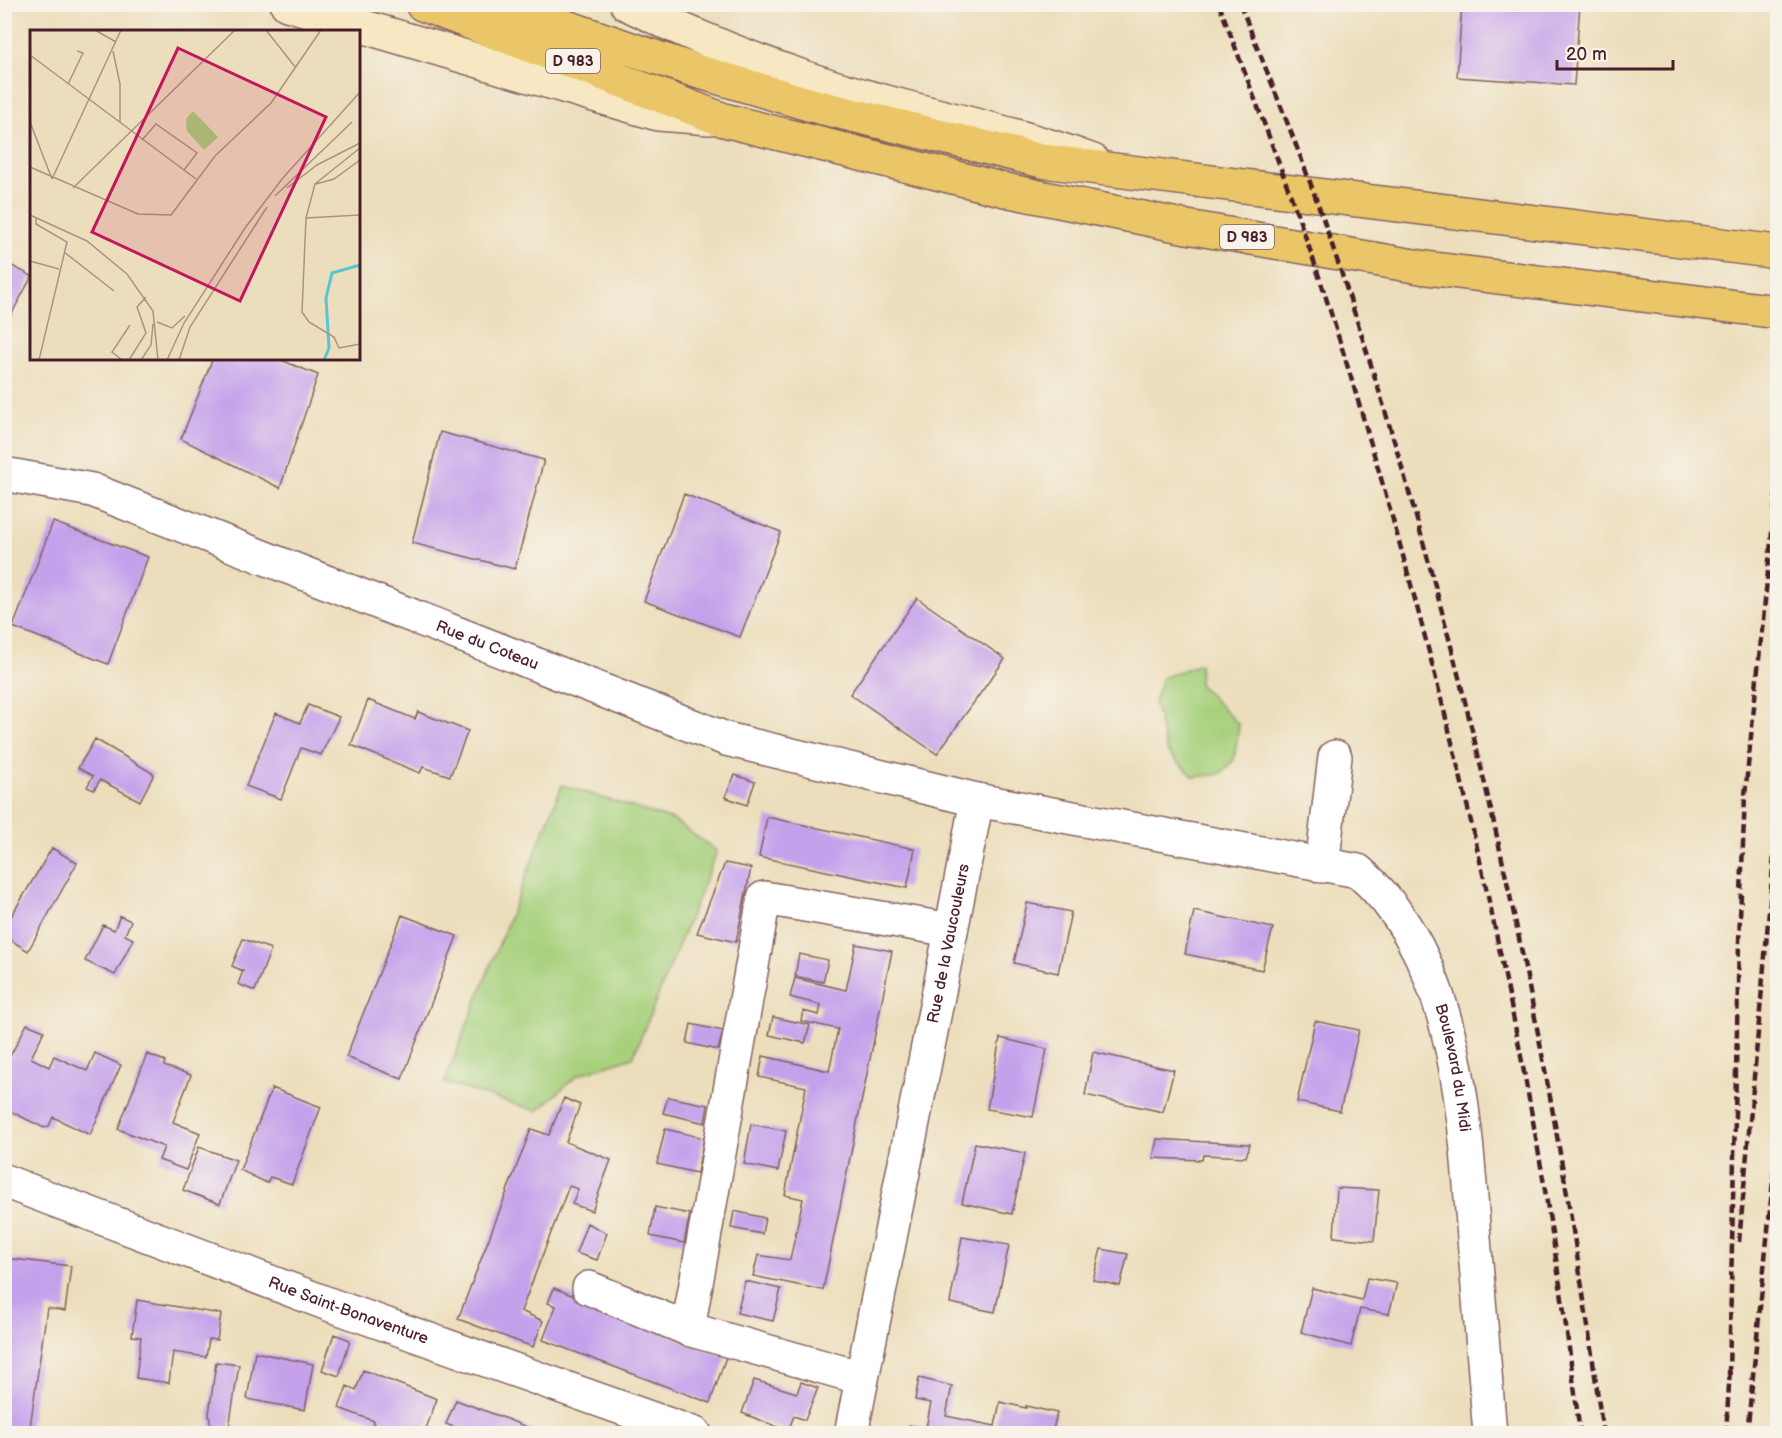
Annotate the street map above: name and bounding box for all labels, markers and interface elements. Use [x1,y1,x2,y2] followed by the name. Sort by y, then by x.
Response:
[30,30,360,360] inset map
[1557,33,1672,71] scale bar
[1566,44,1607,65] text: 20 m
[546,49,600,73] road number: D 983
[1220,225,1274,249] road number: D 983
[433,616,541,674] street label: Rue du Coteau
[923,862,974,1025] street label: Rue de la Vaucouleurs
[1431,1001,1475,1133] street label: Boulevard du Midi
[266,1273,432,1348] street label: Rue Saint-Bonaventure

